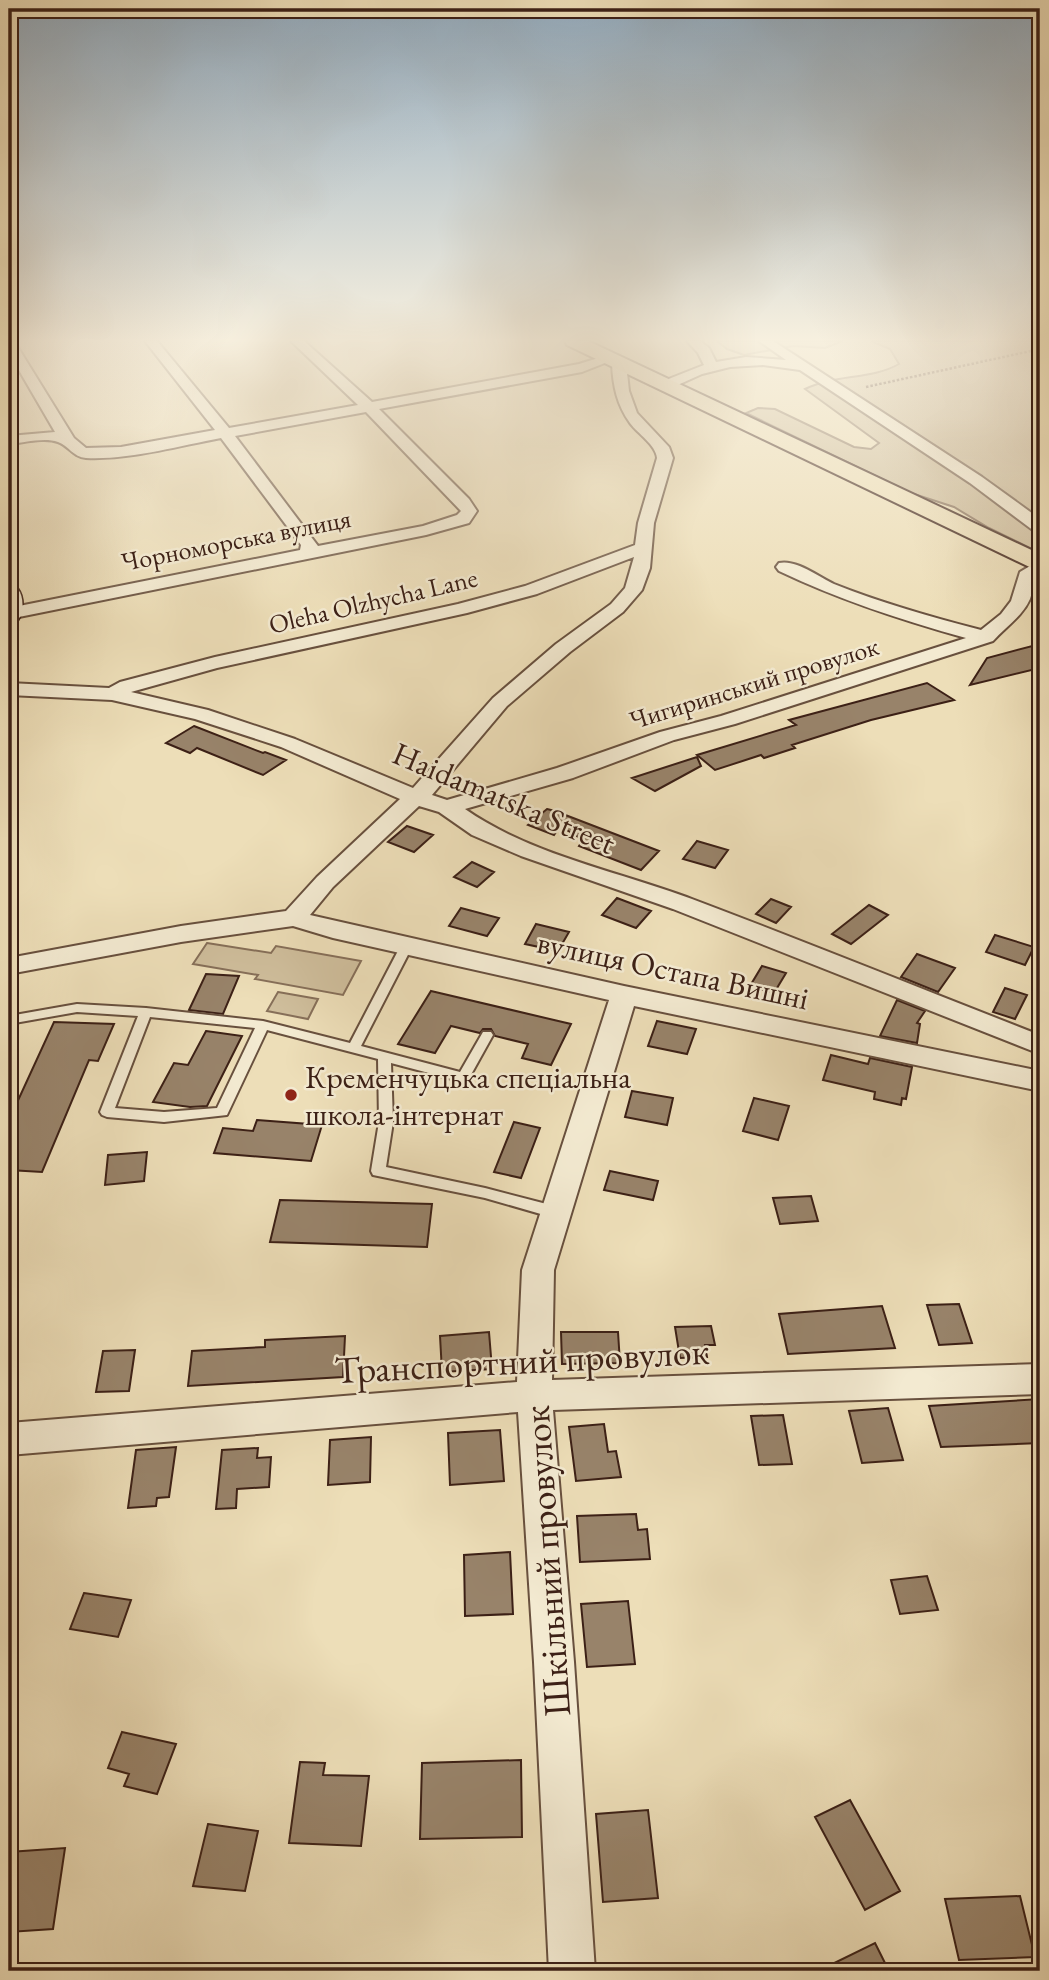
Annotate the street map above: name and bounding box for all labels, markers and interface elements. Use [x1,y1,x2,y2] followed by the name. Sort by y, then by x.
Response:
[118,501,354,579] street label: Чорноморська вулиця
[265,560,481,642] street label: Oleha Olzhycha Lane
[625,629,883,737] street label: Чигиринський провулок
[386,732,622,864] street label: Haidamatska Street
[533,921,813,1019] street label: вулиця Остапа Вишні
[305,1056,631,1135] place label: Кременчуцька спеціальна школа-інтернат
[283,1087,299,1103] marker: Кременчуцька спеціальна школа-інтернат
[333,1326,711,1394] street label: Транспортний провулок
[511,1404,581,1718] street label: Шкільний провулок

